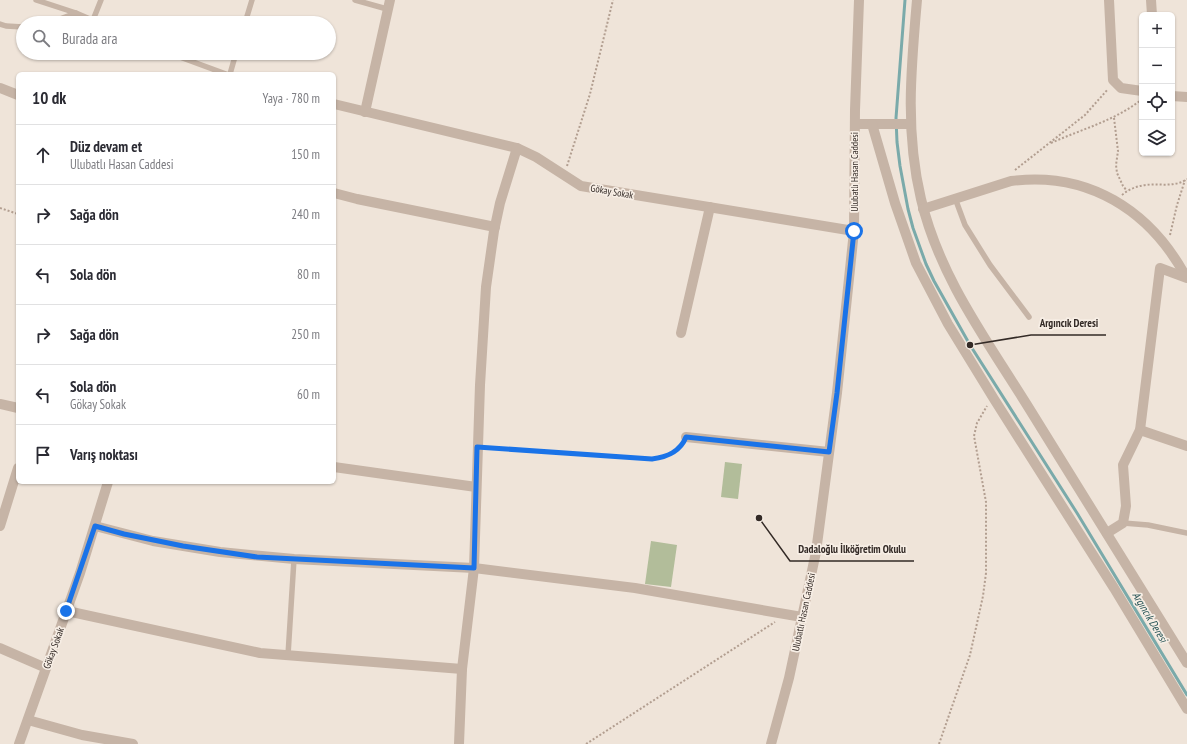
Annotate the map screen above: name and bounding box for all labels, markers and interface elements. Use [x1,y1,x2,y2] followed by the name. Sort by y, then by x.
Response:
[1139,12,1175,156] map controls
[1139,12,1175,48] button: +
[16,16,336,60] search box
[30,27,52,49] icon: search
[62,29,117,48] text: Burada ara
[1139,48,1175,84] button: −
[1139,84,1175,120] button: locate
[32,87,66,109] text: 10 dk
[263,90,320,107] text: Yaya · 780 m
[1139,120,1175,156] button: layers
[848,132,861,212] street label: Ulubatlı Hasan Caddesi
[70,137,142,156] text: Düz devam et
[32,144,54,166] icon: ahead
[291,146,320,163] text: 150 m
[70,156,174,173] text: Ulubatlı Hasan Caddesi
[590,181,634,202] street label: Gökay Sokak
[32,204,54,226] icon: right
[70,205,119,224] text: Sağa dön
[291,206,320,223] text: 240 m
[845,222,863,240] route start
[32,264,54,286] icon: left
[70,265,116,284] text: Sola dön
[297,266,320,283] text: 80 m
[1031,312,1106,335] callout: Argıncık Deresi
[1039,316,1099,330] text: Argıncık Deresi
[32,324,54,346] icon: right
[70,325,119,344] text: Sağa dön
[291,326,320,343] text: 250 m
[70,377,116,396] text: Sola dön
[32,384,54,406] icon: left
[297,386,320,403] text: 60 m
[70,396,126,413] text: Gökay Sokak
[32,444,54,466] icon: arrive
[70,445,138,464] text: Varış noktası
[790,538,914,561] callout: Dadaloğlu İlköğretim Okulu
[798,542,906,556] text: Dadaloğlu İlköğretim Okulu
[789,572,818,652] street label: Ulubatlı Hasan Caddesi
[1129,589,1171,646] water label: Argıncık Deresi
[57,602,75,620] route end
[40,626,67,671] street label: Gökay Sokak

